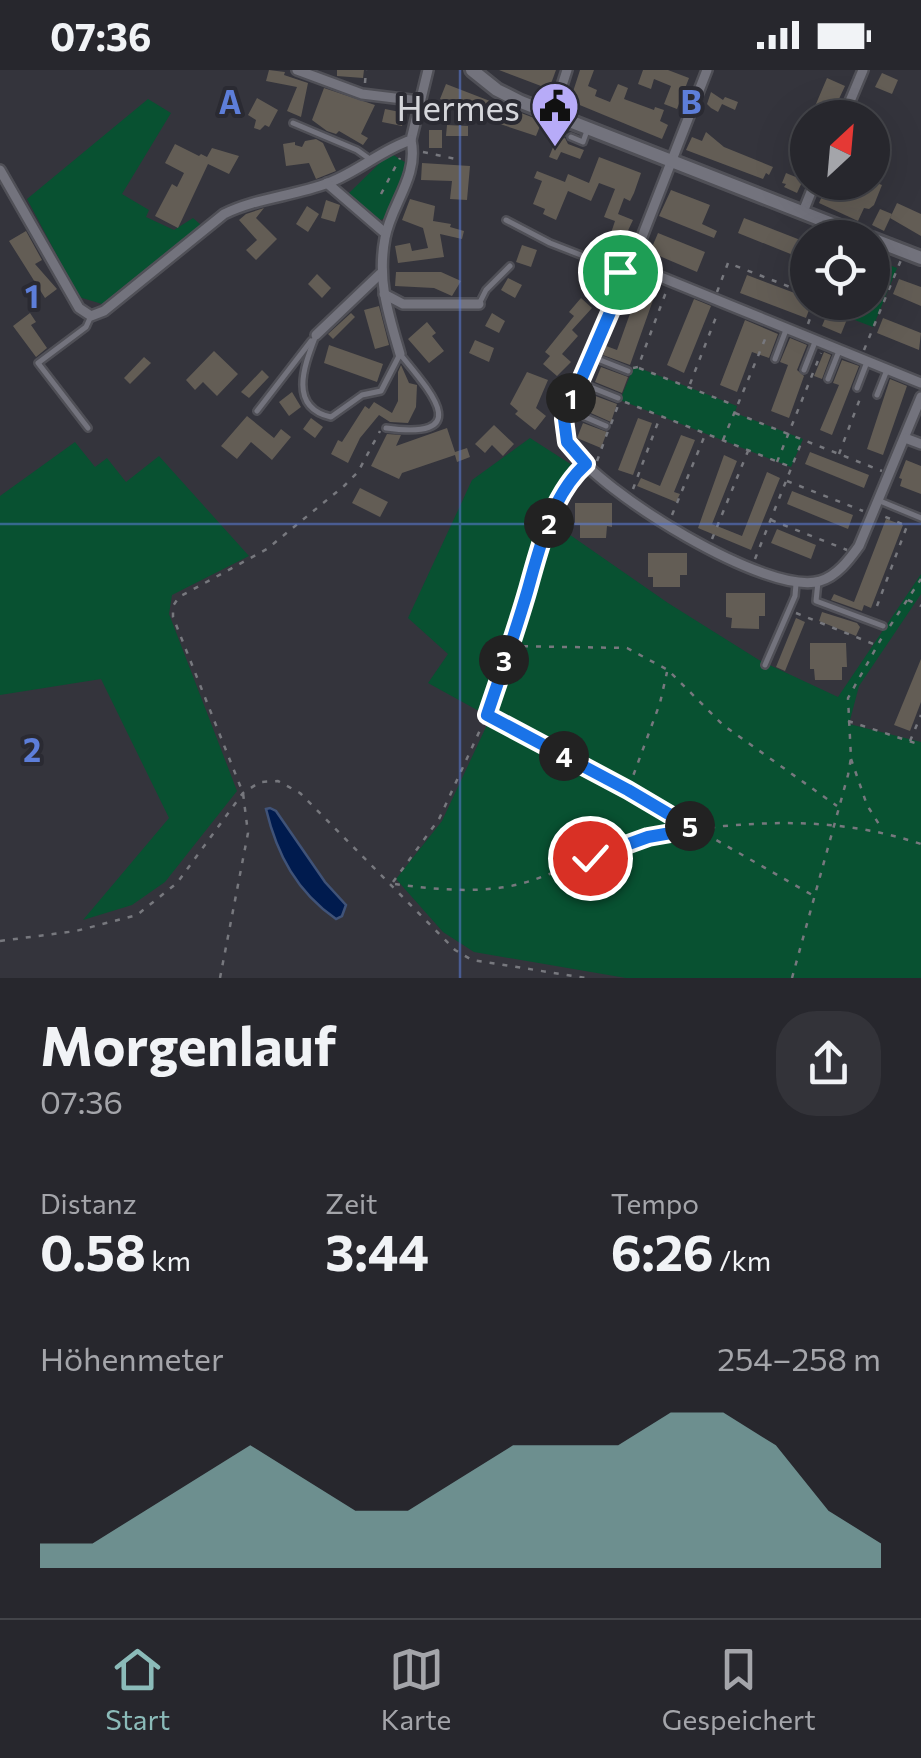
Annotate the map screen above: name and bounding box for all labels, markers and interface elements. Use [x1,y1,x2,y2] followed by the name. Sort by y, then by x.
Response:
[50,12,151,59] text: 07:36
[529,80,581,148] public building icon: Hermes
[219,81,242,121] text: A
[680,81,702,121] text: B
[396,85,520,128] place label: Hermes
[790,100,890,200] north arrow
[790,100,890,320] map controls
[790,220,890,320] button: locate
[578,230,663,315] pin
[593,245,648,300] icon: arrive
[25,275,39,315] text: 1
[546,373,596,423] pin: 1
[565,381,577,415] text: 1
[524,498,574,548] pin: 2
[541,506,557,540] text: 2
[479,635,529,685] pin: 3
[496,643,512,677] text: 3
[23,729,41,769] text: 2
[539,731,589,781] pin: 4
[555,739,573,773] text: 4
[665,801,715,851] pin: 5
[682,809,698,843] text: 5
[548,816,633,901] pin
[563,831,618,886] icon: check
[40,1010,337,1077] text: Morgenlauf
[776,1011,881,1116] button: share
[40,1081,123,1121] text: 07:36
[40,1186,137,1220] text: Distanz
[325,1186,378,1220] text: Zeit
[611,1186,699,1220] text: Tempo
[40,1220,146,1281] text: 0.58
[325,1220,429,1281] text: 3:44
[611,1220,714,1281] text: 6:26
[146,1243,191,1277] text: km
[714,1243,771,1277] text: /km
[40,1338,224,1378] text: Höhenmeter
[717,1338,881,1378] text: 254–258 m
[105,1642,170,1736] tab: Start
[381,1642,451,1736] tab: Karte
[662,1642,816,1736] tab: Gespeichert

